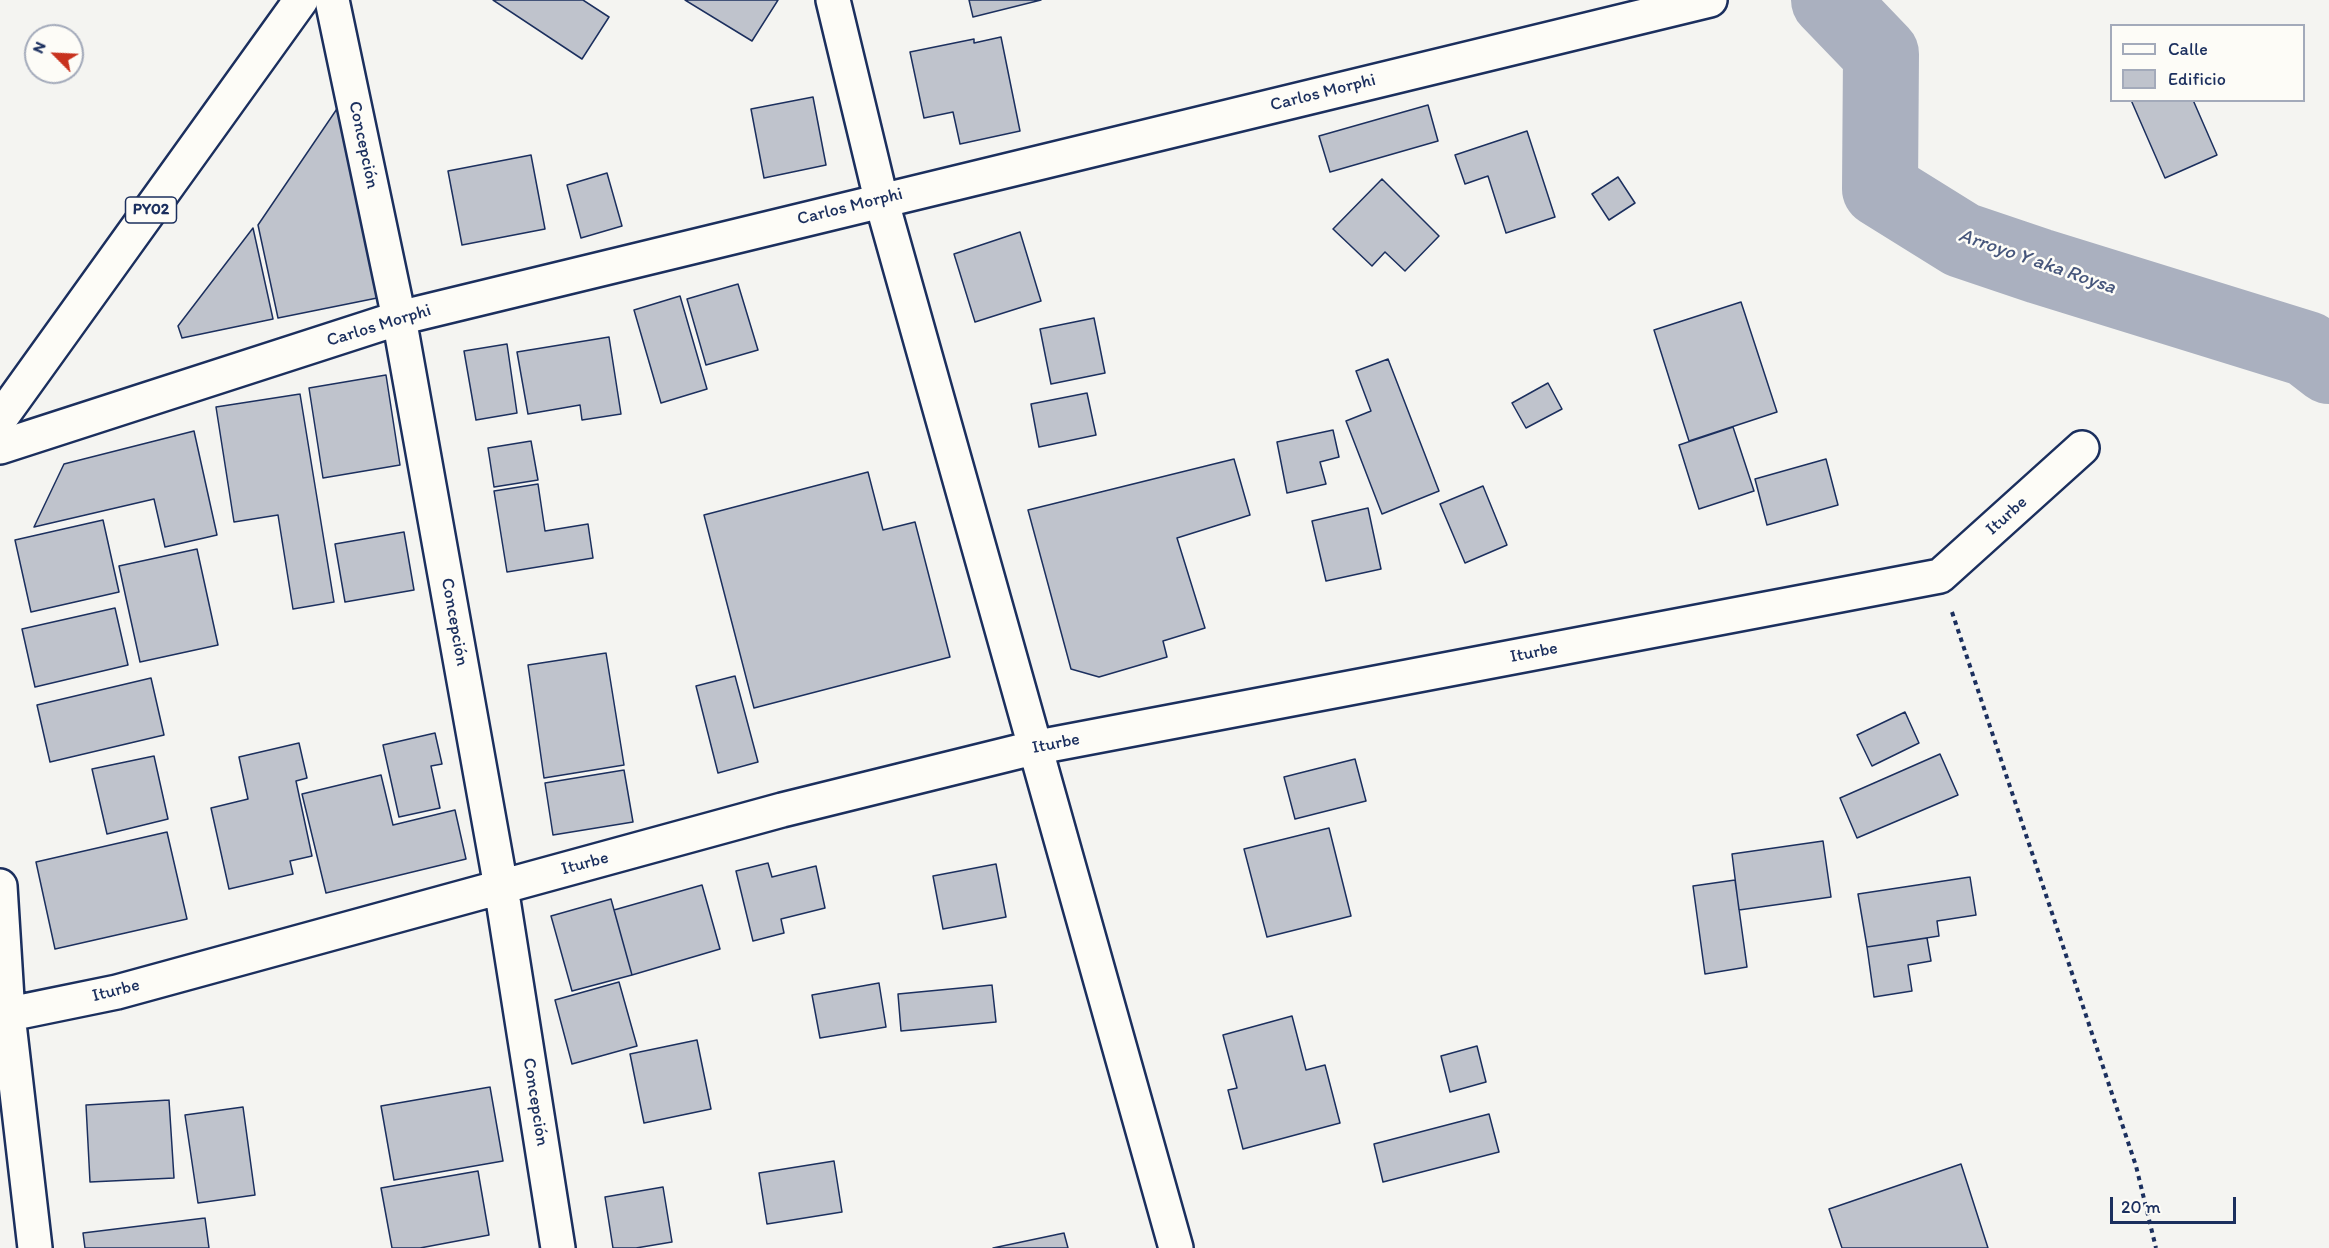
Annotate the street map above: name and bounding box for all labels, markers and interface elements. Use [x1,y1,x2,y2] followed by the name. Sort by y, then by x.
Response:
[24,24,84,84] north arrow
[2110,24,2305,102] legend
[28,38,50,56] text: N
[2168,38,2208,60] text: Calle
[2168,68,2226,90] text: Edificio
[1268,69,1378,117] street label: Carlos Morphi
[343,99,383,191] street label: Concepción
[795,183,905,231] street label: Carlos Morphi
[126,197,176,223] road number: PY02
[1956,224,2118,300] water label: Arroyo Y aka Roysa
[324,300,434,352] street label: Carlos Morphi
[1982,492,2032,540] street label: Iturbe
[436,576,472,668] street label: Concepción
[1508,638,1560,668] street label: Iturbe
[1030,729,1082,759] street label: Iturbe
[559,847,611,881] street label: Iturbe
[90,975,142,1007] street label: Iturbe
[517,1056,553,1148] street label: Concepción
[2113,1185,2239,1223] scale bar
[2121,1196,2161,1218] text: 20 m

